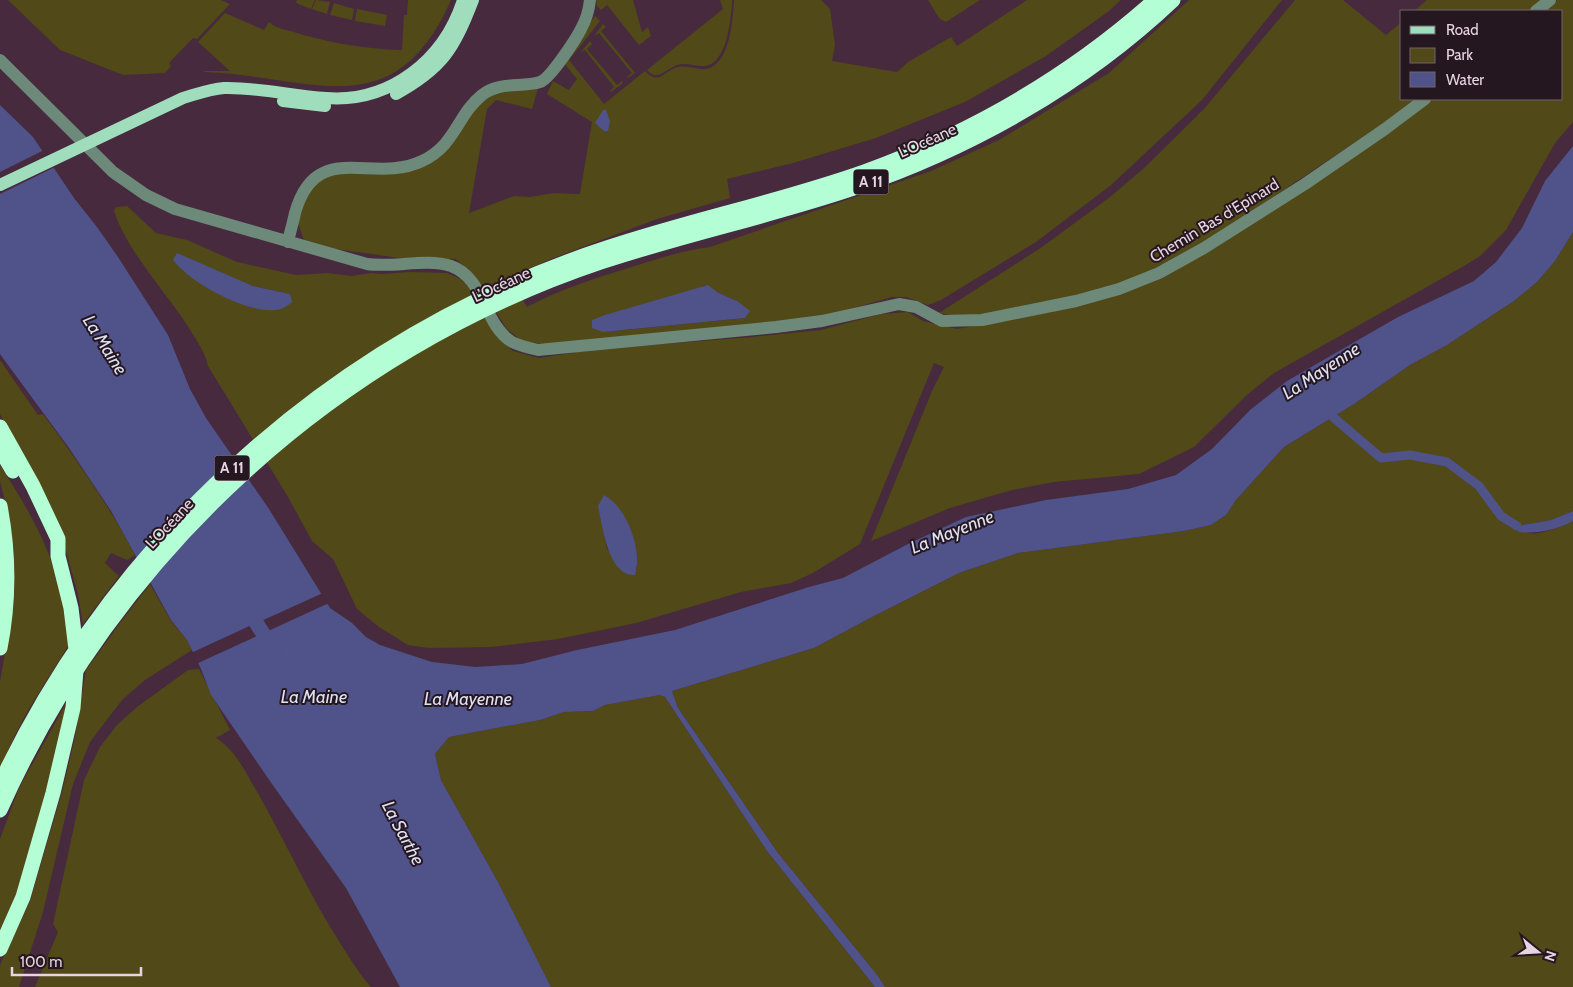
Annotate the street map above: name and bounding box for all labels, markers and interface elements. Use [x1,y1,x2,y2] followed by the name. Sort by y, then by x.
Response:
[1400,10,1563,100] legend
[1446,21,1479,39] text: Road
[1446,46,1473,64] text: Park
[1446,71,1484,89] text: Water
[895,119,959,162] street label: L’Océane
[854,170,888,194] road number: A 11
[1146,174,1282,266] street label: Chemin Bas d'Epinard
[469,263,533,306] street label: L’Océane
[78,311,132,379] water label: La Maine
[1278,338,1364,404] water label: La Mayenne
[214,456,250,480] road number: A 11
[141,494,197,552] street label: L’Océane
[907,505,997,559] water label: La Mayenne
[281,686,347,708] water label: La Maine
[424,688,512,710] water label: La Mayenne
[377,797,429,869] water label: La Sarthe
[1513,927,1563,977] north arrow
[12,944,141,976] scale bar
[1540,949,1560,964] text: N
[20,953,62,971] text: 100 m

